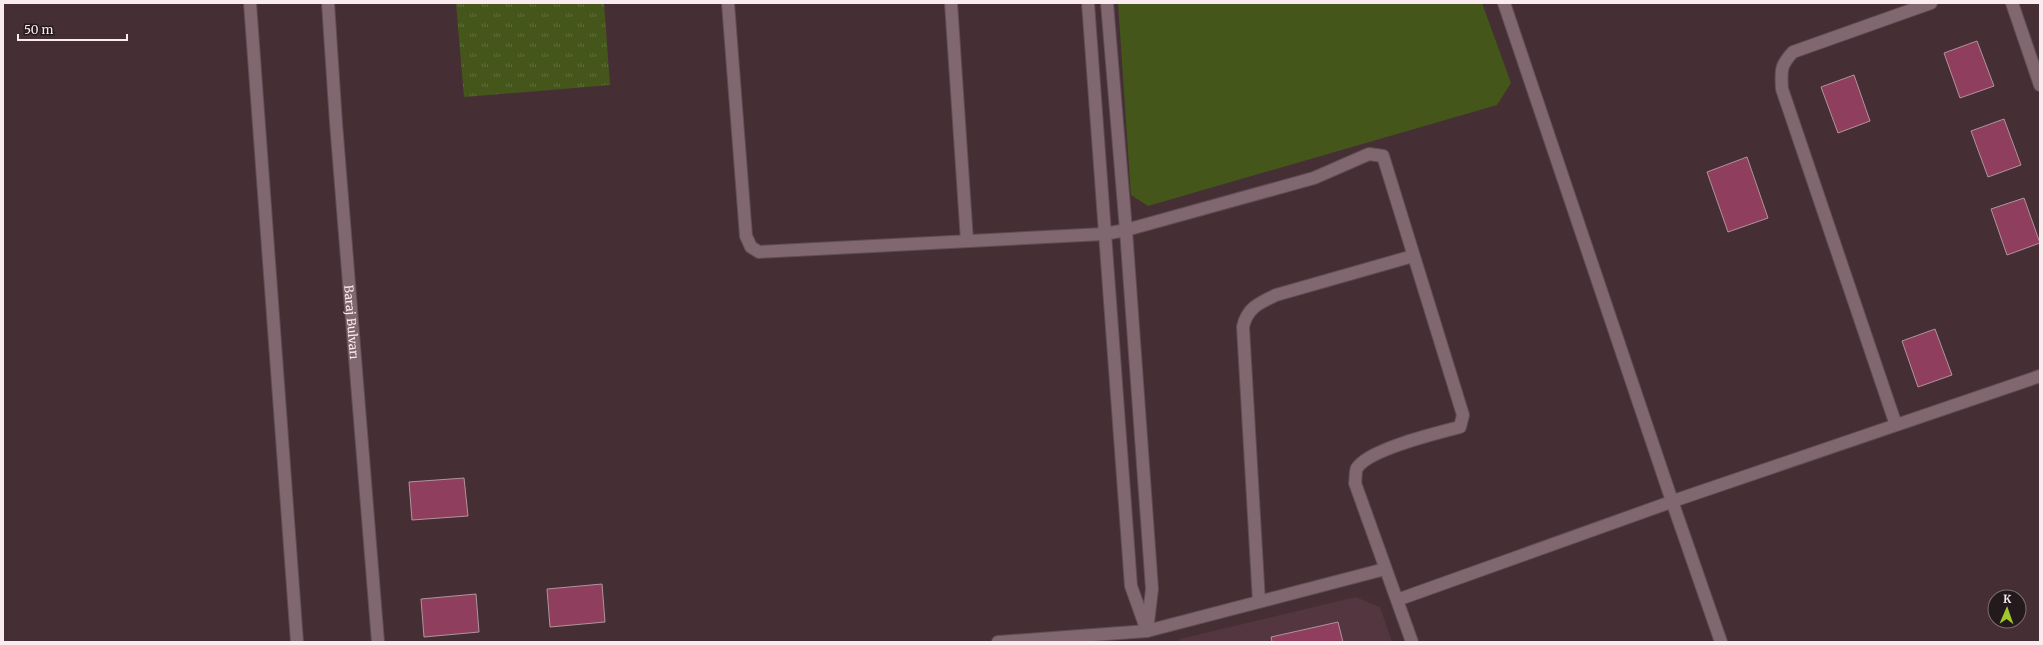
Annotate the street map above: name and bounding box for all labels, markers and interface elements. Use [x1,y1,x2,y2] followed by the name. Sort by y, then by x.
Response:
[18,16,127,42] scale bar
[24,22,53,37] text: 50 m
[342,284,363,360] street label: Baraj Bulvarı
[1987,589,2027,629] north arrow
[2003,592,2012,606] text: K

